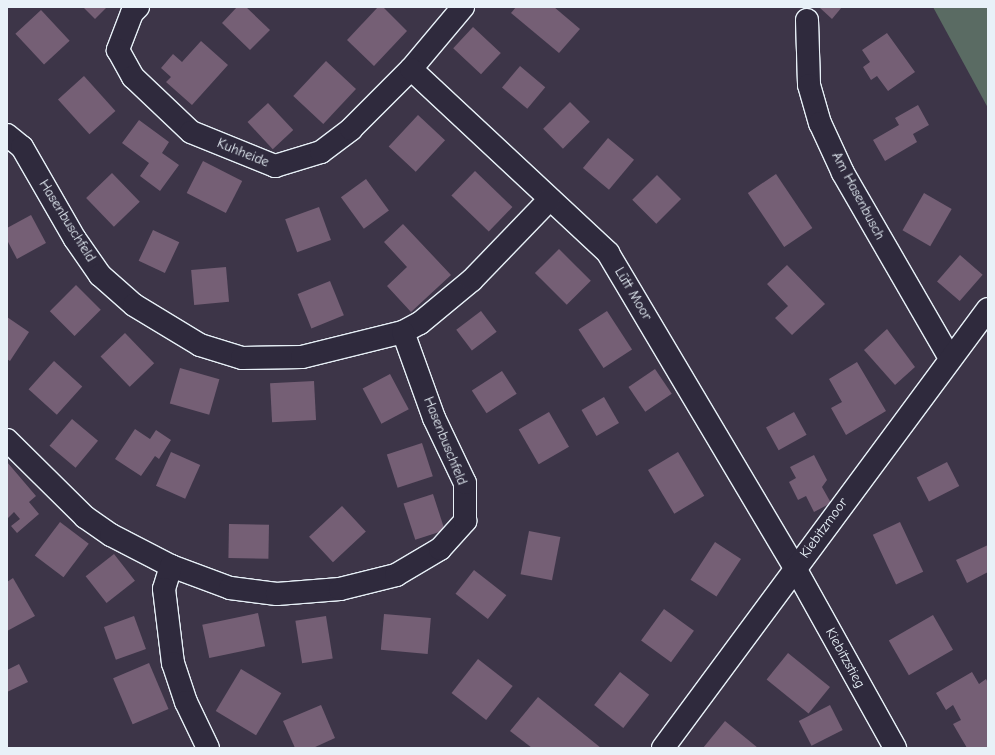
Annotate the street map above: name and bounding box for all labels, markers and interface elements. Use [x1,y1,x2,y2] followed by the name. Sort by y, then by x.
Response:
[215,135,271,171] street label: Kuhheide
[828,149,888,243] street label: Am Hasenbusch
[35,177,99,265] street label: Hasenbuschfeld
[611,264,655,324] street label: Lütt Moor
[420,394,470,488] street label: Hasenbuschfeld
[796,494,852,562] street label: Kiebitzmoor
[822,625,868,691] street label: Kiebitzstieg

